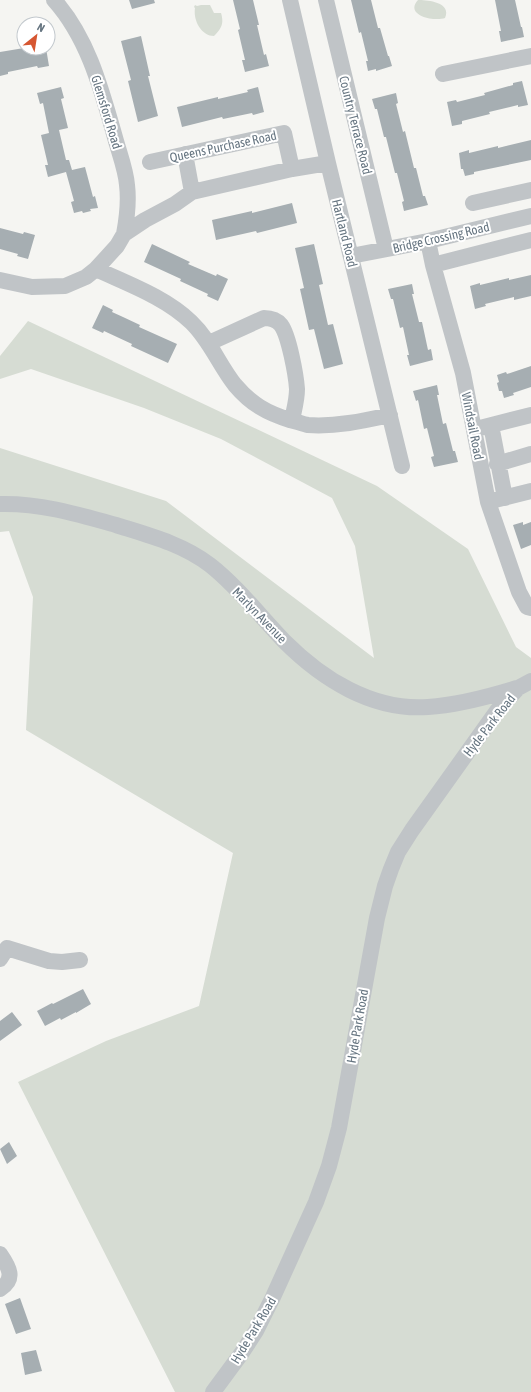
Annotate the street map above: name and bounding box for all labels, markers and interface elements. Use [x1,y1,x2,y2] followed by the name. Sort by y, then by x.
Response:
[16,16,56,56] north arrow
[35,21,47,34] text: N
[88,73,125,151] street label: Glemsford Road
[336,74,375,176] street label: Country Terrace Road
[168,128,278,165] street label: Queens Purchase Road
[329,198,360,269] street label: Hartland Road
[391,219,491,256] street label: Bridge Crossing Road
[459,391,486,461] street label: Windsail Road
[229,584,290,646] street label: Marlyn Avenue
[460,691,518,759] street label: Hyde Park Road
[344,988,371,1064] street label: Hyde Park Road
[228,1294,279,1366] street label: Hyde Park Road

